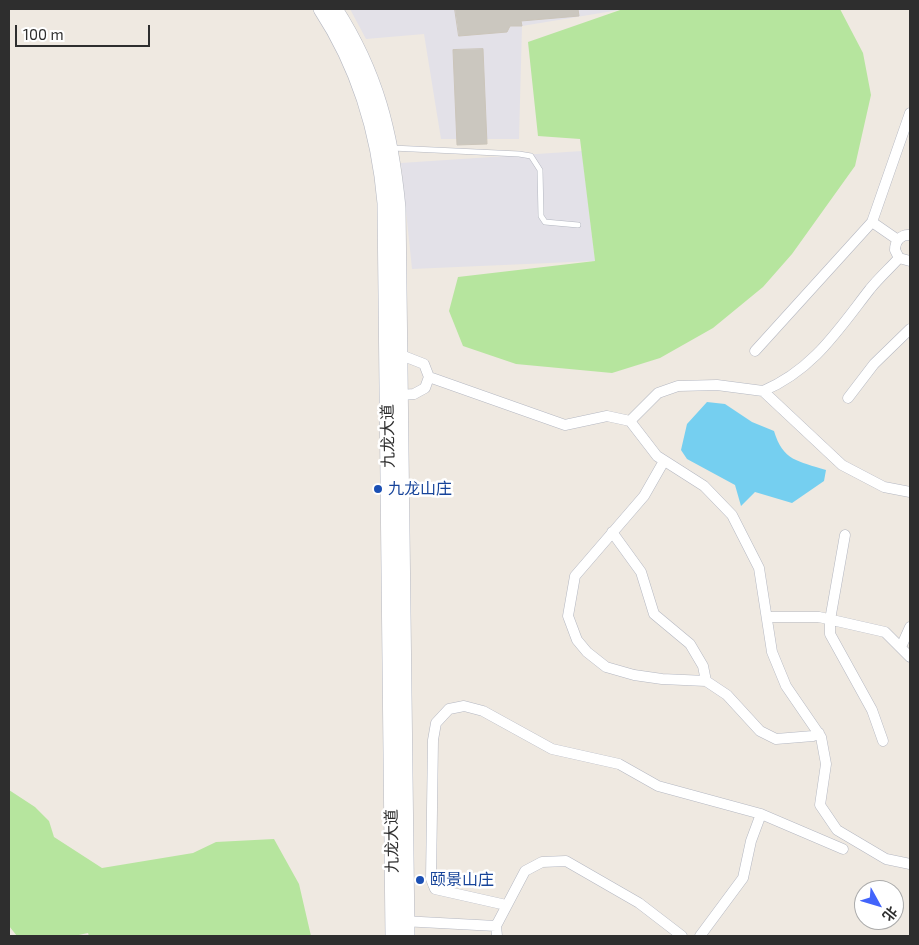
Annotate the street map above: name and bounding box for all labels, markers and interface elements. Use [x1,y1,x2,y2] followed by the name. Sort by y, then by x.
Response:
[18,15,152,47] scale bar
[23,25,64,43] text: 100 m
[378,404,398,468] street label: 九龙大道
[388,479,452,499] place label: 九龙山庄
[372,483,384,495] marker: 九龙山庄
[382,809,402,873] street label: 九龙大道
[430,870,494,890] place label: 颐景山庄
[414,874,426,886] marker: 颐景山庄
[854,880,904,930] north arrow
[879,903,901,925] text: 北

